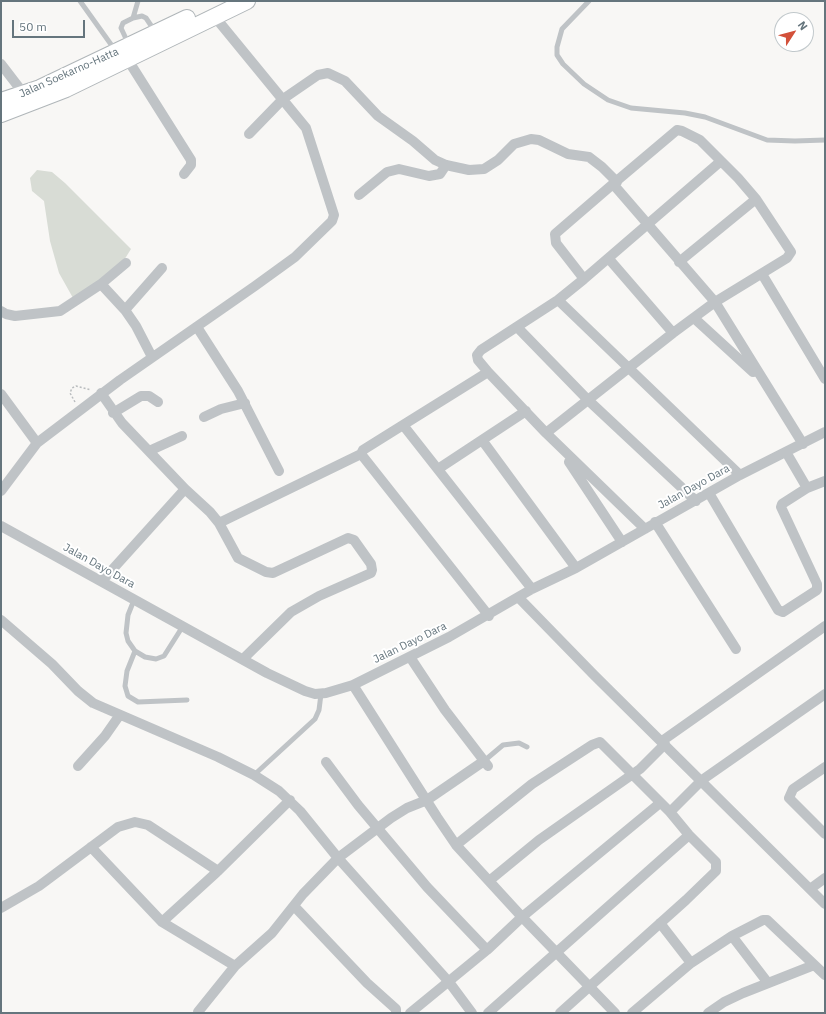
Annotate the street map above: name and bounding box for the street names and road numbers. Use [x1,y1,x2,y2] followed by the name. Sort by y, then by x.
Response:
[17,45,121,101] street label: Jalan Soekarno-Hatta
[656,462,732,512] street label: Jalan Dayo Dara
[61,541,137,591] street label: Jalan Dayo Dara
[371,620,449,666] street label: Jalan Dayo Dara

